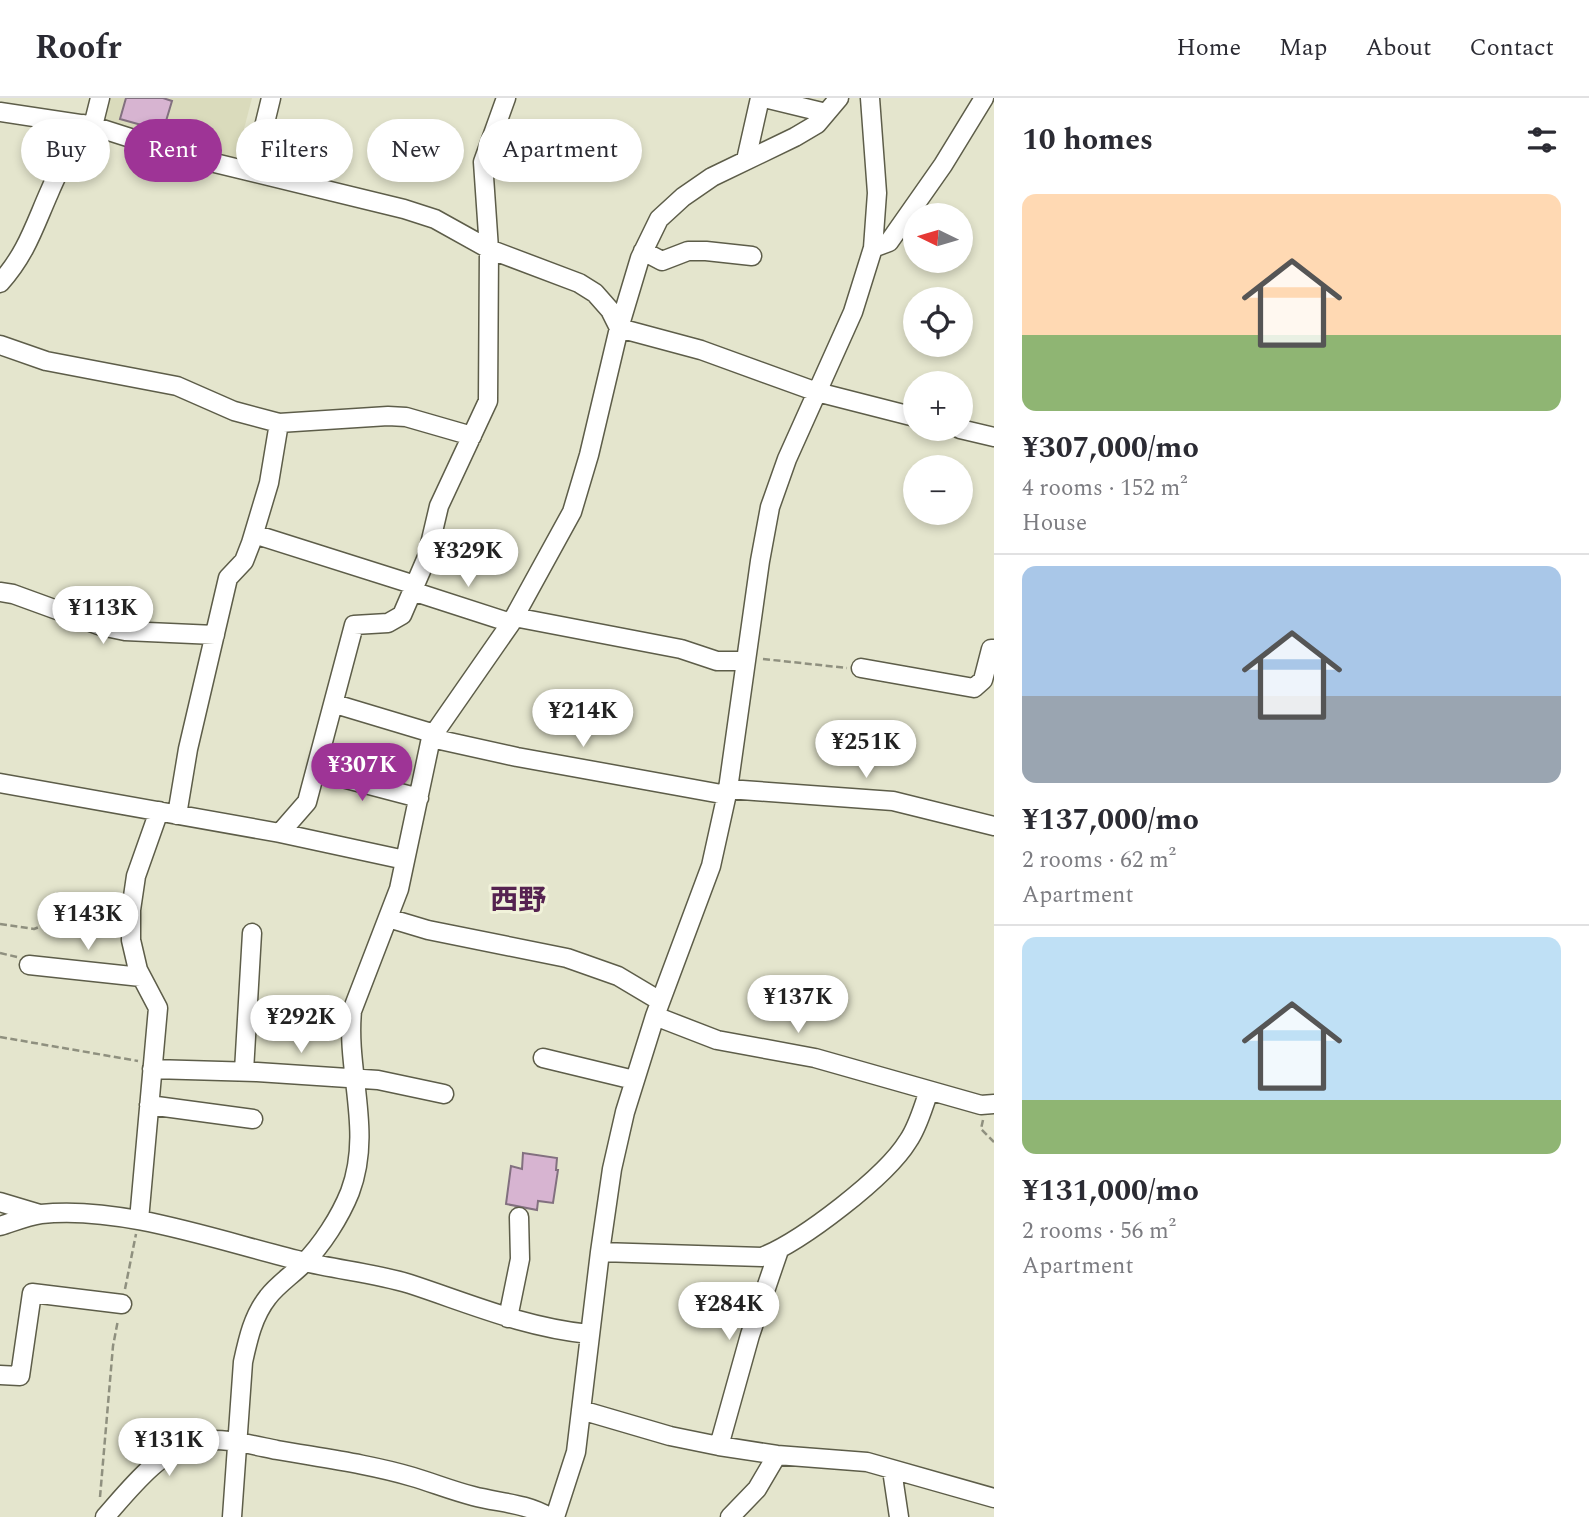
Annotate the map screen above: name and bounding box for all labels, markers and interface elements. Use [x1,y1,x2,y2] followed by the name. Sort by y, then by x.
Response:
[35,23,121,73] text: Roofr
[1176,30,1241,66] text: Home
[1279,30,1327,66] text: Map
[1365,30,1431,66] text: About
[1469,30,1554,66] text: Contact
[1022,117,1153,163] text: 10 homes
[21,119,110,182] chip: Buy
[124,119,222,182] chip: Rent
[236,119,353,182] chip: Filters
[367,119,464,182] chip: New
[478,119,642,182] chip: Apartment
[1523,121,1561,159] icon: filters
[903,203,973,273] north arrow
[903,203,973,525] map controls
[1229,240,1355,366] icon: home
[903,287,973,357] button: locate
[903,371,973,441] button: +
[1022,425,1199,471] text: ¥307,000/mo
[903,455,973,525] button: −
[1022,471,1188,506] text: 4 rooms · 152 m²
[1022,506,1087,541] text: House
[419,530,517,589] pin: ¥329K
[433,534,503,569] text: ¥329K
[54,587,152,646] pin: ¥113K
[68,591,138,626] text: ¥113K
[1229,612,1355,738] icon: home
[534,690,632,749] pin: ¥214K
[548,694,618,729] text: ¥214K
[817,720,915,780] pin: ¥251K
[831,725,901,760] text: ¥251K
[313,744,411,803] pin: ¥307K
[327,748,397,783] text: ¥307K
[1022,797,1199,843] text: ¥137,000/mo
[1022,843,1176,878] text: 2 rooms · 62 m²
[1022,878,1134,913] text: Apartment
[490,879,546,922] district label: 西野
[39,892,137,952] pin: ¥143K
[53,897,123,932] text: ¥143K
[749,976,847,1035] pin: ¥137K
[763,980,833,1015] text: ¥137K
[1229,983,1355,1109] icon: home
[252,996,350,1055] pin: ¥292K
[266,1000,336,1035] text: ¥292K
[1022,1168,1199,1214] text: ¥131,000/mo
[1022,1214,1176,1249] text: 2 rooms · 56 m²
[1022,1249,1134,1284] text: Apartment
[680,1282,778,1342] pin: ¥284K
[694,1287,764,1322] text: ¥284K
[120,1418,218,1478] pin: ¥131K
[134,1423,204,1458] text: ¥131K

